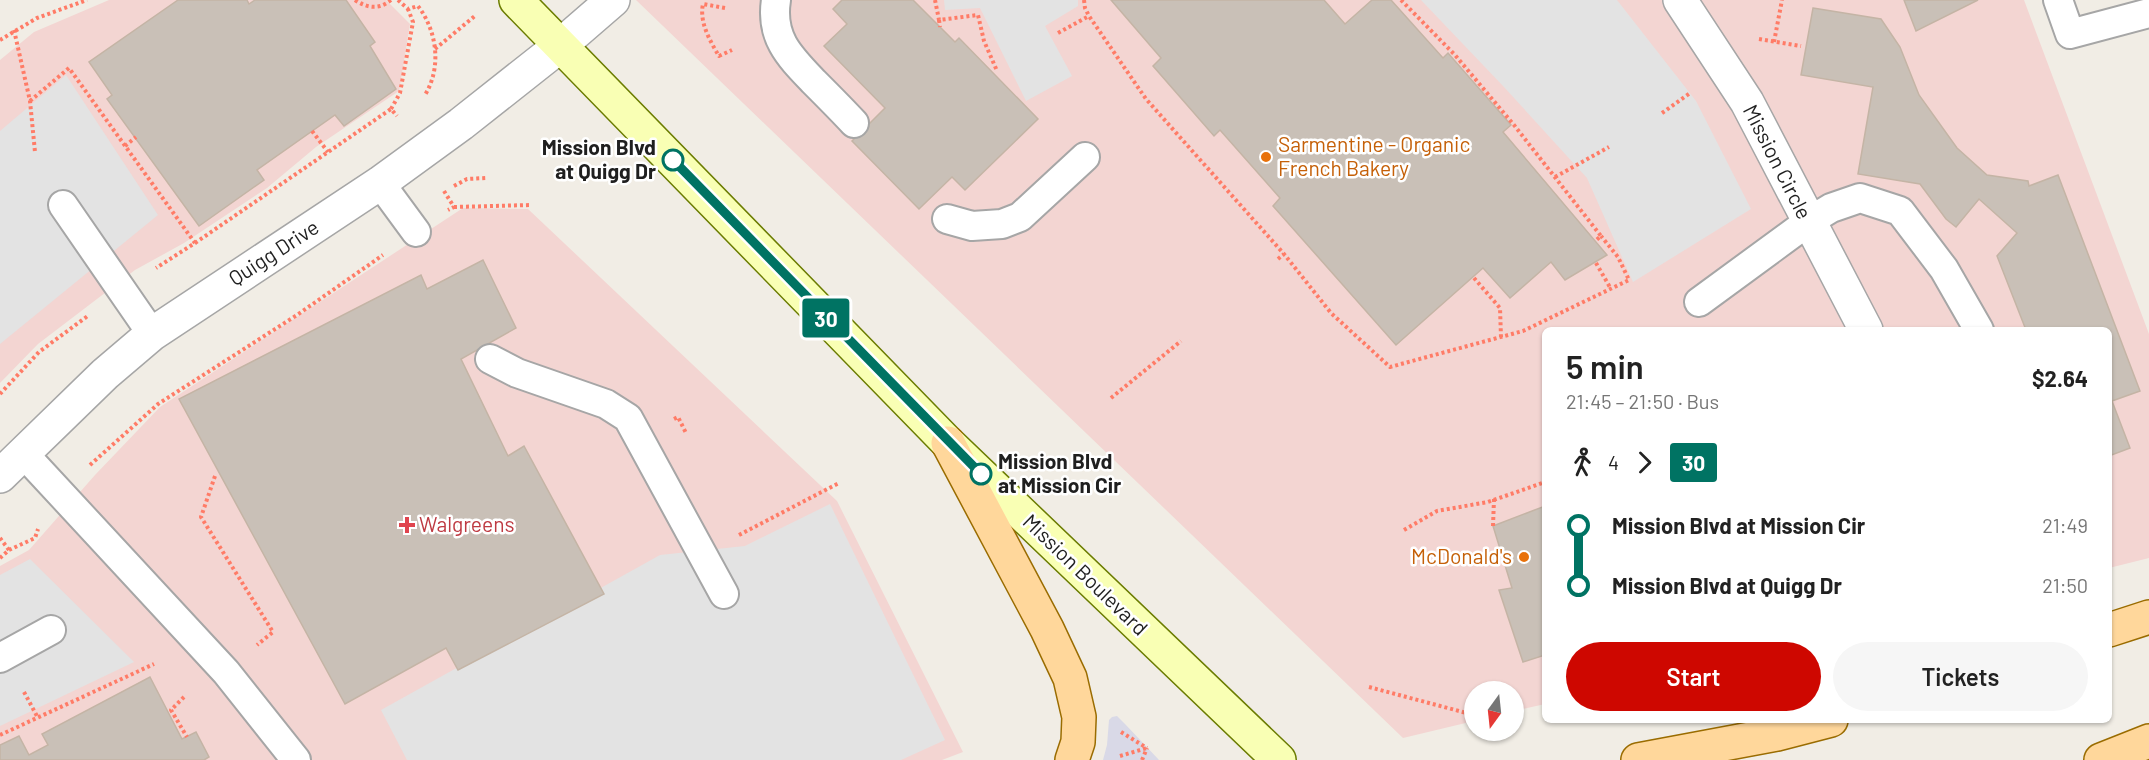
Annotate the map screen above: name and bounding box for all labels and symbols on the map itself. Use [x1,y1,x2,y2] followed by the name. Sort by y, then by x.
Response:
[1739,100,1818,223] street label: Mission Circle
[1278,131,1470,180] place label: Sarmentine - Organic French Bakery
[542,134,656,183] place label: Mission Blvd at Quigg Dr
[662,149,684,171] marker: Mission Blvd at Quigg Dr
[1259,150,1273,164] marker: Sarmentine - Organic French Bakery
[224,213,323,290] street label: Quigg Drive
[799,298,853,338] line badge: 30
[998,448,1121,497] place label: Mission Blvd at Mission Cir
[970,463,992,485] marker: Mission Blvd at Mission Cir
[1018,508,1154,640] street label: Mission Boulevard
[419,511,515,536] place label: Walgreens
[400,518,414,532] marker: Walgreens
[1411,543,1512,568] place label: McDonald's
[1517,550,1531,564] marker: McDonald's
[1464,681,1524,741] north arrow

